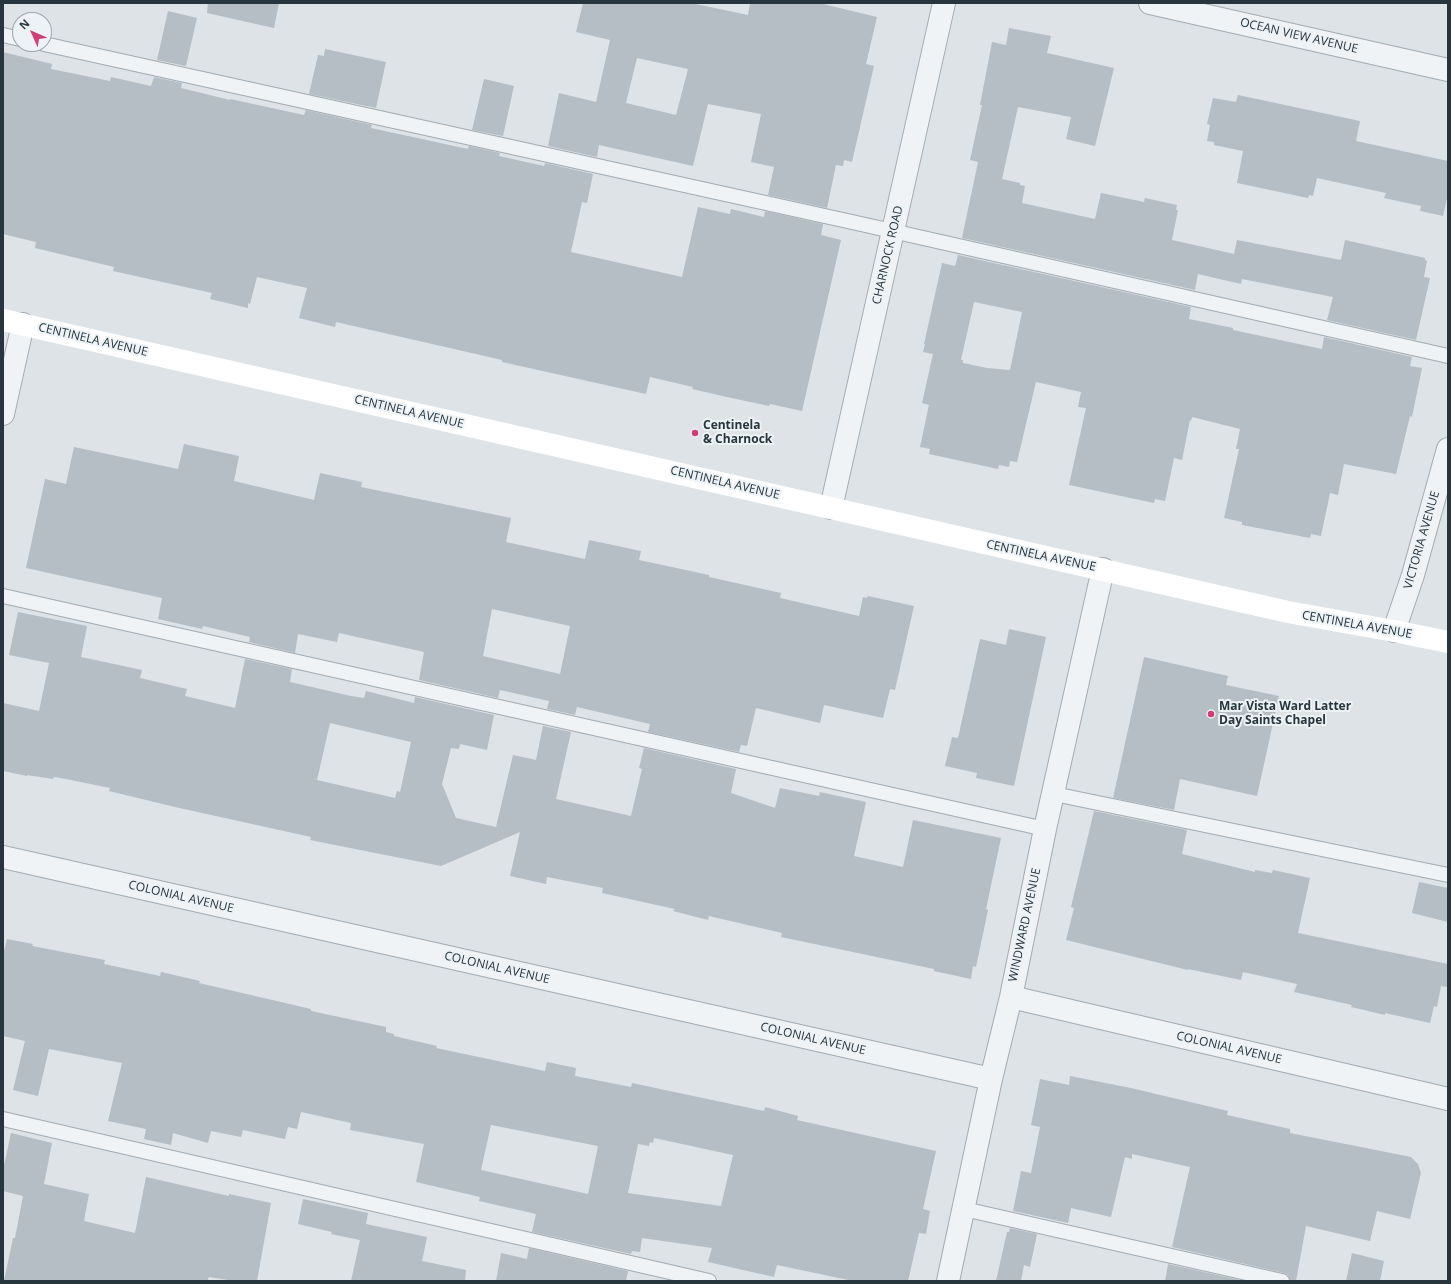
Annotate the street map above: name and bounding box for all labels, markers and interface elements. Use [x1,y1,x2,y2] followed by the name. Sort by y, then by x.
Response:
[12,12,52,52] north arrow
[15,15,32,32] text: N
[1239,15,1359,57] street label: OCEAN VIEW AVENUE
[870,204,906,306] street label: CHARNOCK ROAD
[37,320,149,360] street label: CENTINELA AVENUE
[353,392,465,432] street label: CENTINELA AVENUE
[703,419,772,447] place label: Centinela & Charnock
[690,428,700,438] marker: Centinela & Charnock
[669,463,781,503] street label: CENTINELA AVENUE
[1401,489,1443,591] street label: VICTORIA AVENUE
[985,537,1097,575] street label: CENTINELA AVENUE
[1301,608,1413,642] street label: CENTINELA AVENUE
[1219,700,1351,728] place label: Mar Vista Ward Latter Day Saints Chapel
[1206,709,1216,719] marker: Mar Vista Ward Latter Day Saints Chapel
[1006,867,1044,983] street label: WINDWARD AVENUE
[127,878,235,916] street label: COLONIAL AVENUE
[443,949,551,987] street label: COLONIAL AVENUE
[759,1020,867,1058] street label: COLONIAL AVENUE
[1175,1029,1283,1067] street label: COLONIAL AVENUE

